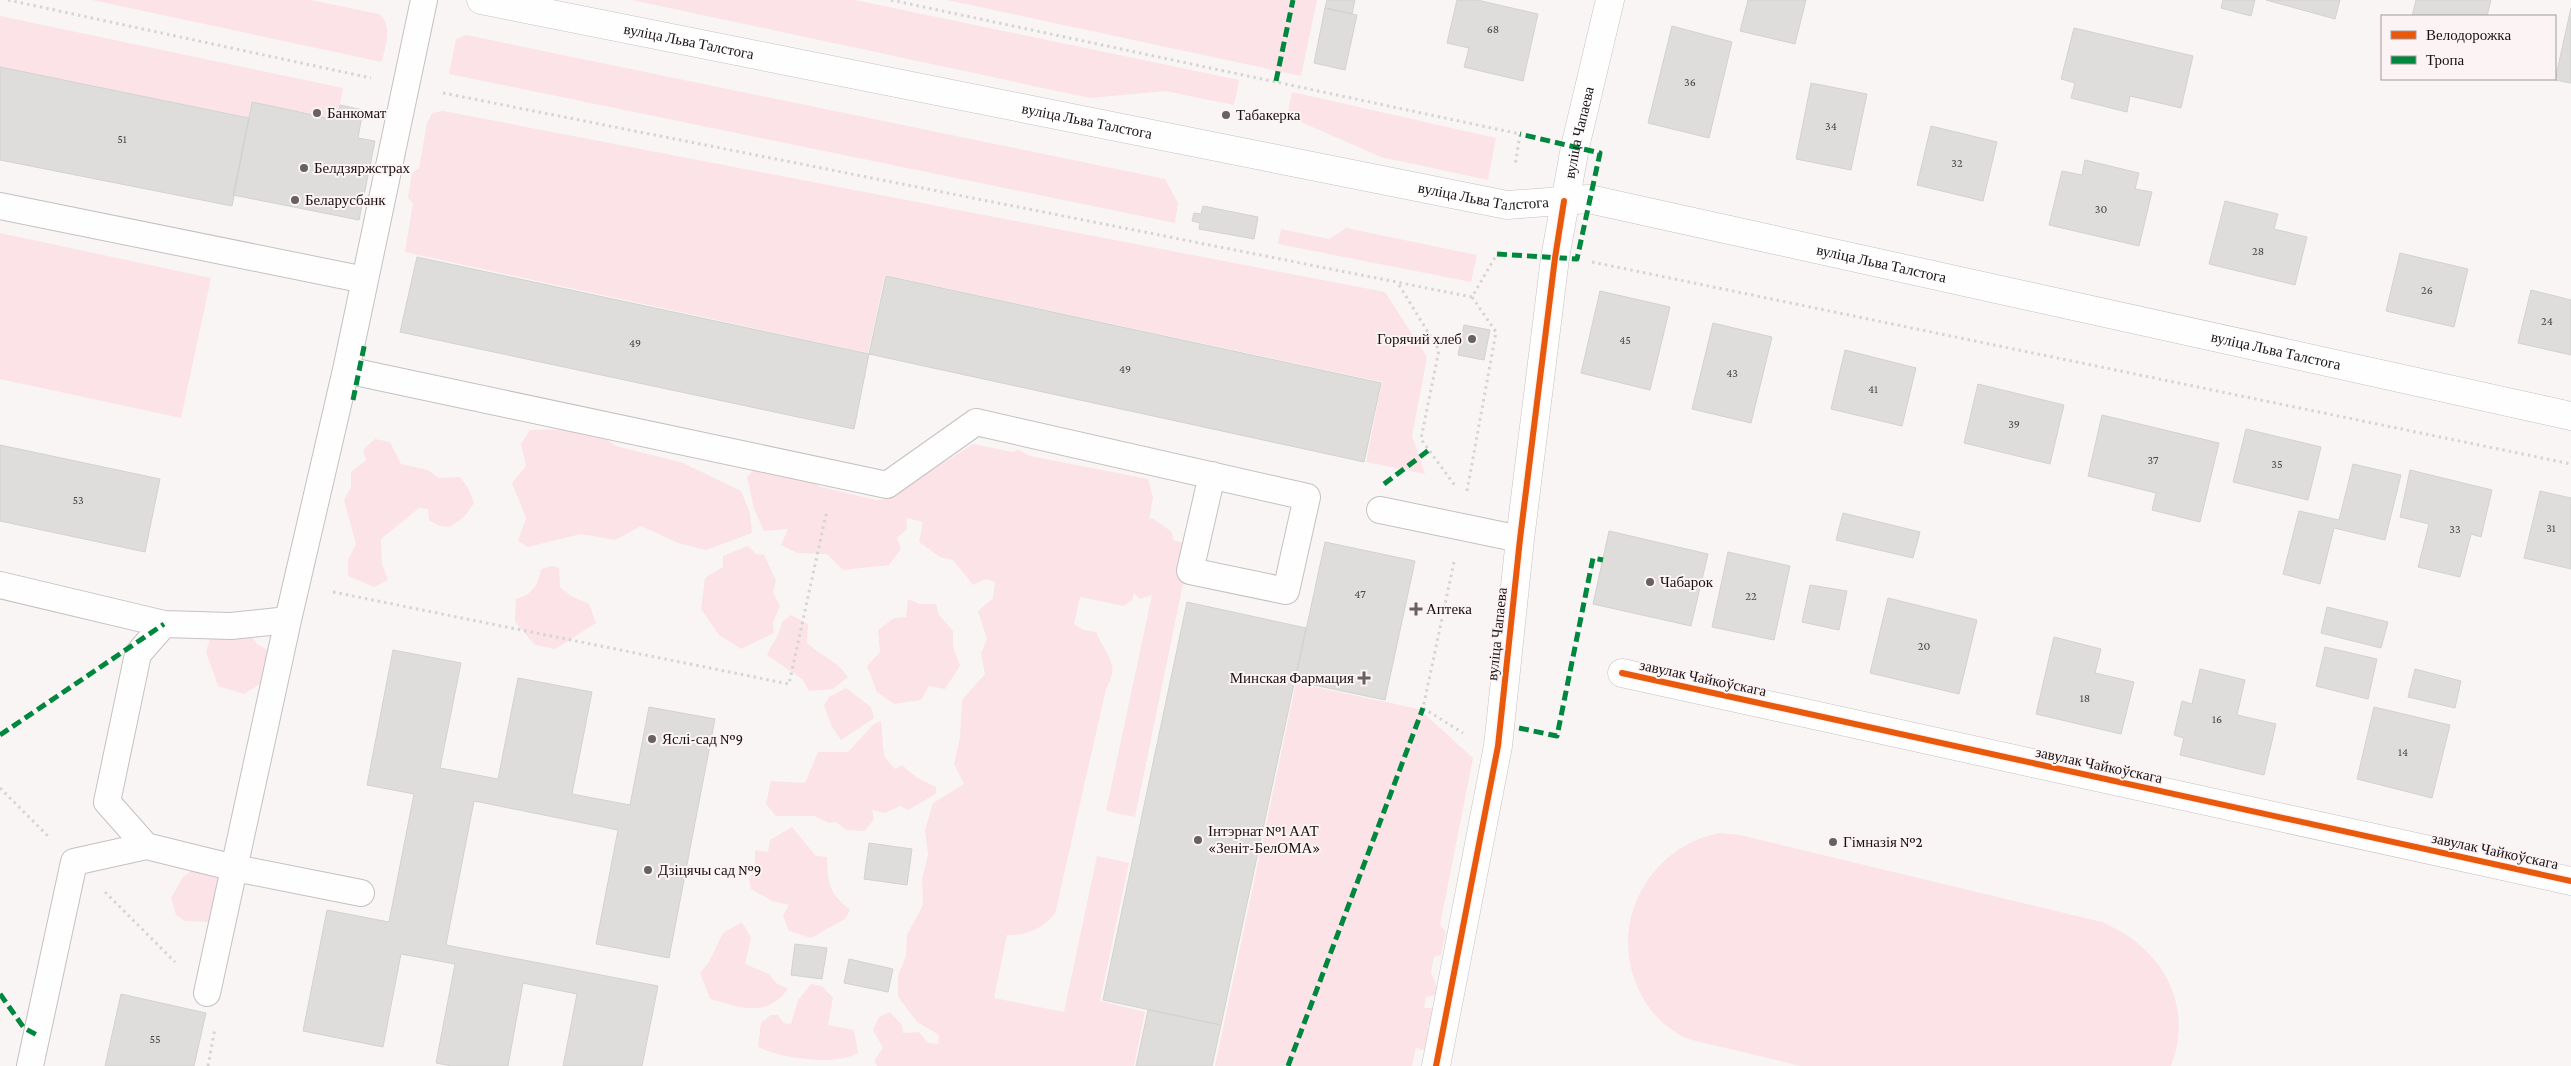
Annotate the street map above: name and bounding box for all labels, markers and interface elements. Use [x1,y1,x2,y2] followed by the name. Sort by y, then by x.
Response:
[2381,15,2556,80] legend
[622,21,756,62] street label: вуліца Льва Талстога
[1487,22,1499,36] house number: 68
[2426,27,2511,43] text: Велодорожка
[2426,52,2465,68] text: Тропа
[1684,75,1696,89] house number: 36
[1561,85,1597,180] street label: вуліца Чапаева
[1021,100,1154,142] street label: вуліца Льва Талстога
[327,105,387,121] place label: Банкомат
[311,107,323,119] marker: Банкомат
[1236,107,1301,123] place label: Табакерка
[1220,109,1232,121] marker: Табакерка
[1825,119,1837,133] house number: 34
[117,132,127,146] house number: 51
[1951,156,1963,170] house number: 32
[314,160,411,176] place label: Белдзяржстрах
[298,162,310,174] marker: Белдзяржстрах
[1417,179,1550,213] street label: вуліца Льва Талстога
[305,192,386,208] place label: Беларусбанк
[289,194,301,206] marker: Беларусбанк
[2095,202,2107,216] house number: 30
[1815,242,1948,286] street label: вуліца Льва Талстога
[2252,244,2264,258] house number: 28
[2421,283,2433,297] house number: 26
[2541,314,2553,328] house number: 24
[2210,329,2343,373] street label: вуліца Льва Талстога
[1377,331,1462,347] place label: Горячий хлеб
[1466,333,1478,345] marker: Горячий хлеб
[1619,333,1631,347] house number: 45
[629,336,641,350] house number: 49
[1119,362,1131,376] house number: 49
[1726,366,1738,380] house number: 43
[1868,382,1878,396] house number: 41
[2008,417,2020,431] house number: 39
[2147,453,2159,467] house number: 37
[2271,457,2283,471] house number: 35
[72,493,84,507] house number: 53
[2546,521,2556,535] house number: 31
[2449,522,2461,536] house number: 33
[1660,574,1714,590] place label: Чабарок
[1644,576,1656,588] marker: Чабарок
[1484,586,1510,681] street label: вуліца Чапаева
[1354,587,1366,601] house number: 47
[1745,589,1757,603] house number: 22
[1426,601,1472,617] place label: Аптека
[1410,603,1422,615] marker: Аптека
[1918,639,1930,653] house number: 20
[1638,657,1768,699] street label: завулак Чайкоўскага
[1230,670,1354,686] place label: Минская Фармация
[1358,672,1370,684] marker: Минская Фармация
[2080,691,2090,705] house number: 18
[2212,712,2222,726] house number: 16
[662,731,743,747] place label: Яслі-сад №9
[646,733,658,745] marker: Яслі-сад №9
[2034,744,2164,786] street label: завулак Чайкоўскага
[2398,745,2408,759] house number: 14
[1208,823,1320,856] place label: Інтэрнат №1 ААТ «Зеніт-БелОМА»
[2430,830,2560,872] street label: завулак Чайкоўскага
[1192,834,1204,846] marker: Інтэрнат №1 ААТ «Зеніт-БелОМА»
[1843,834,1923,850] place label: Гімназія №2
[1827,836,1839,848] marker: Гімназія №2
[658,862,761,878] place label: Дзіцячы сад №9
[642,864,654,876] marker: Дзіцячы сад №9
[149,1032,161,1046] house number: 55

